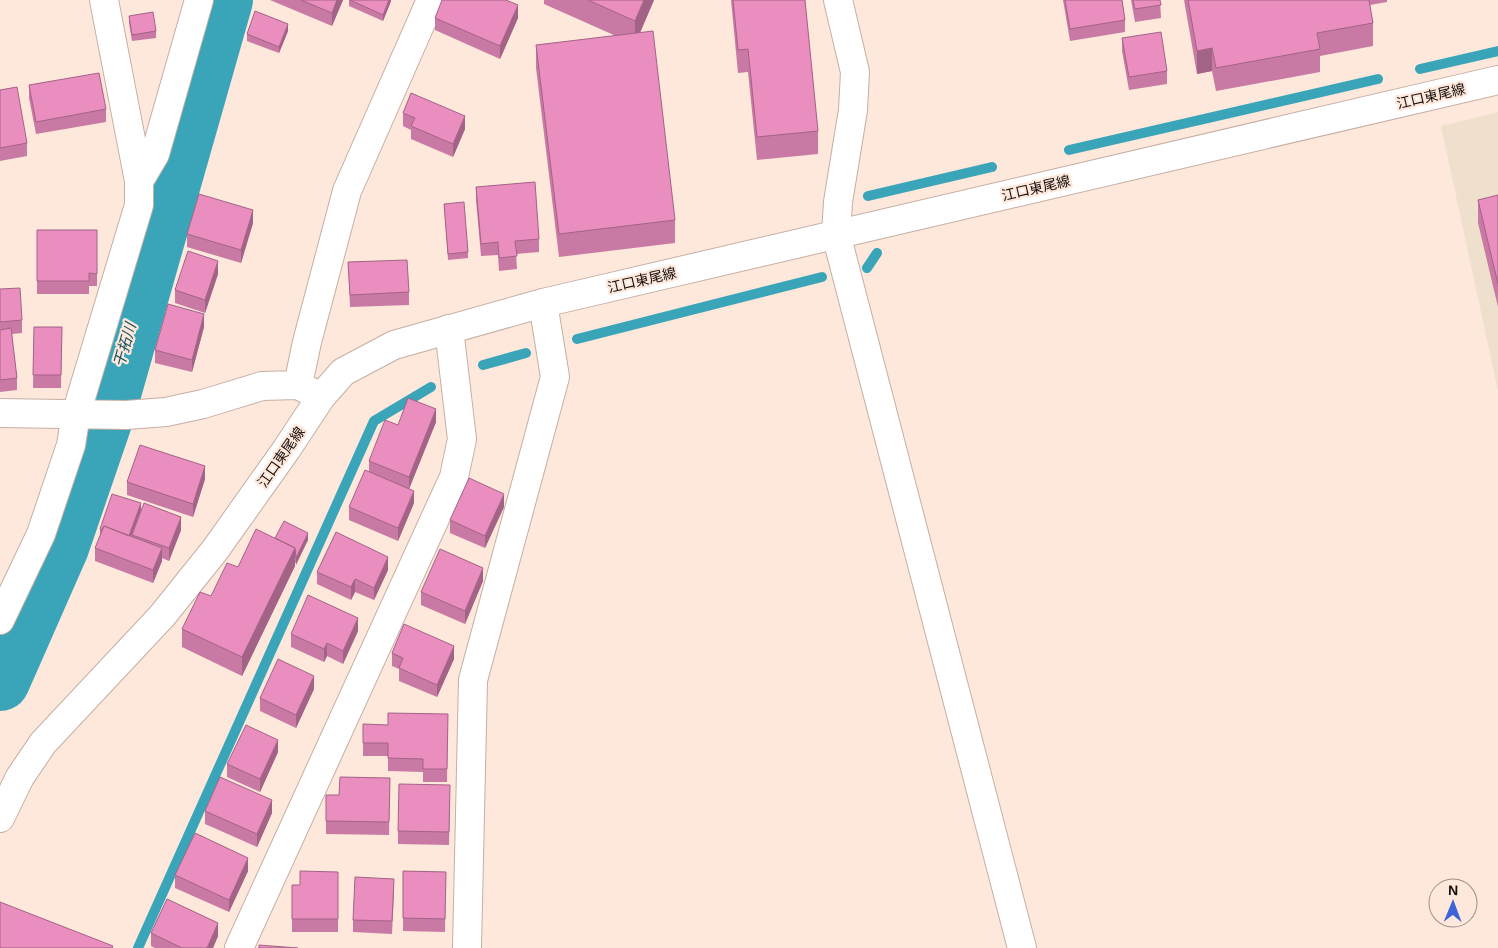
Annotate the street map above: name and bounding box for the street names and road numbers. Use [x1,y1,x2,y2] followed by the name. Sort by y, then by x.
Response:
[1395,80,1467,112] street label: 江口東尾線
[1000,172,1072,204] street label: 江口東尾線
[606,264,678,296] street label: 江口東尾線
[254,424,308,490] street label: 江口東尾線

